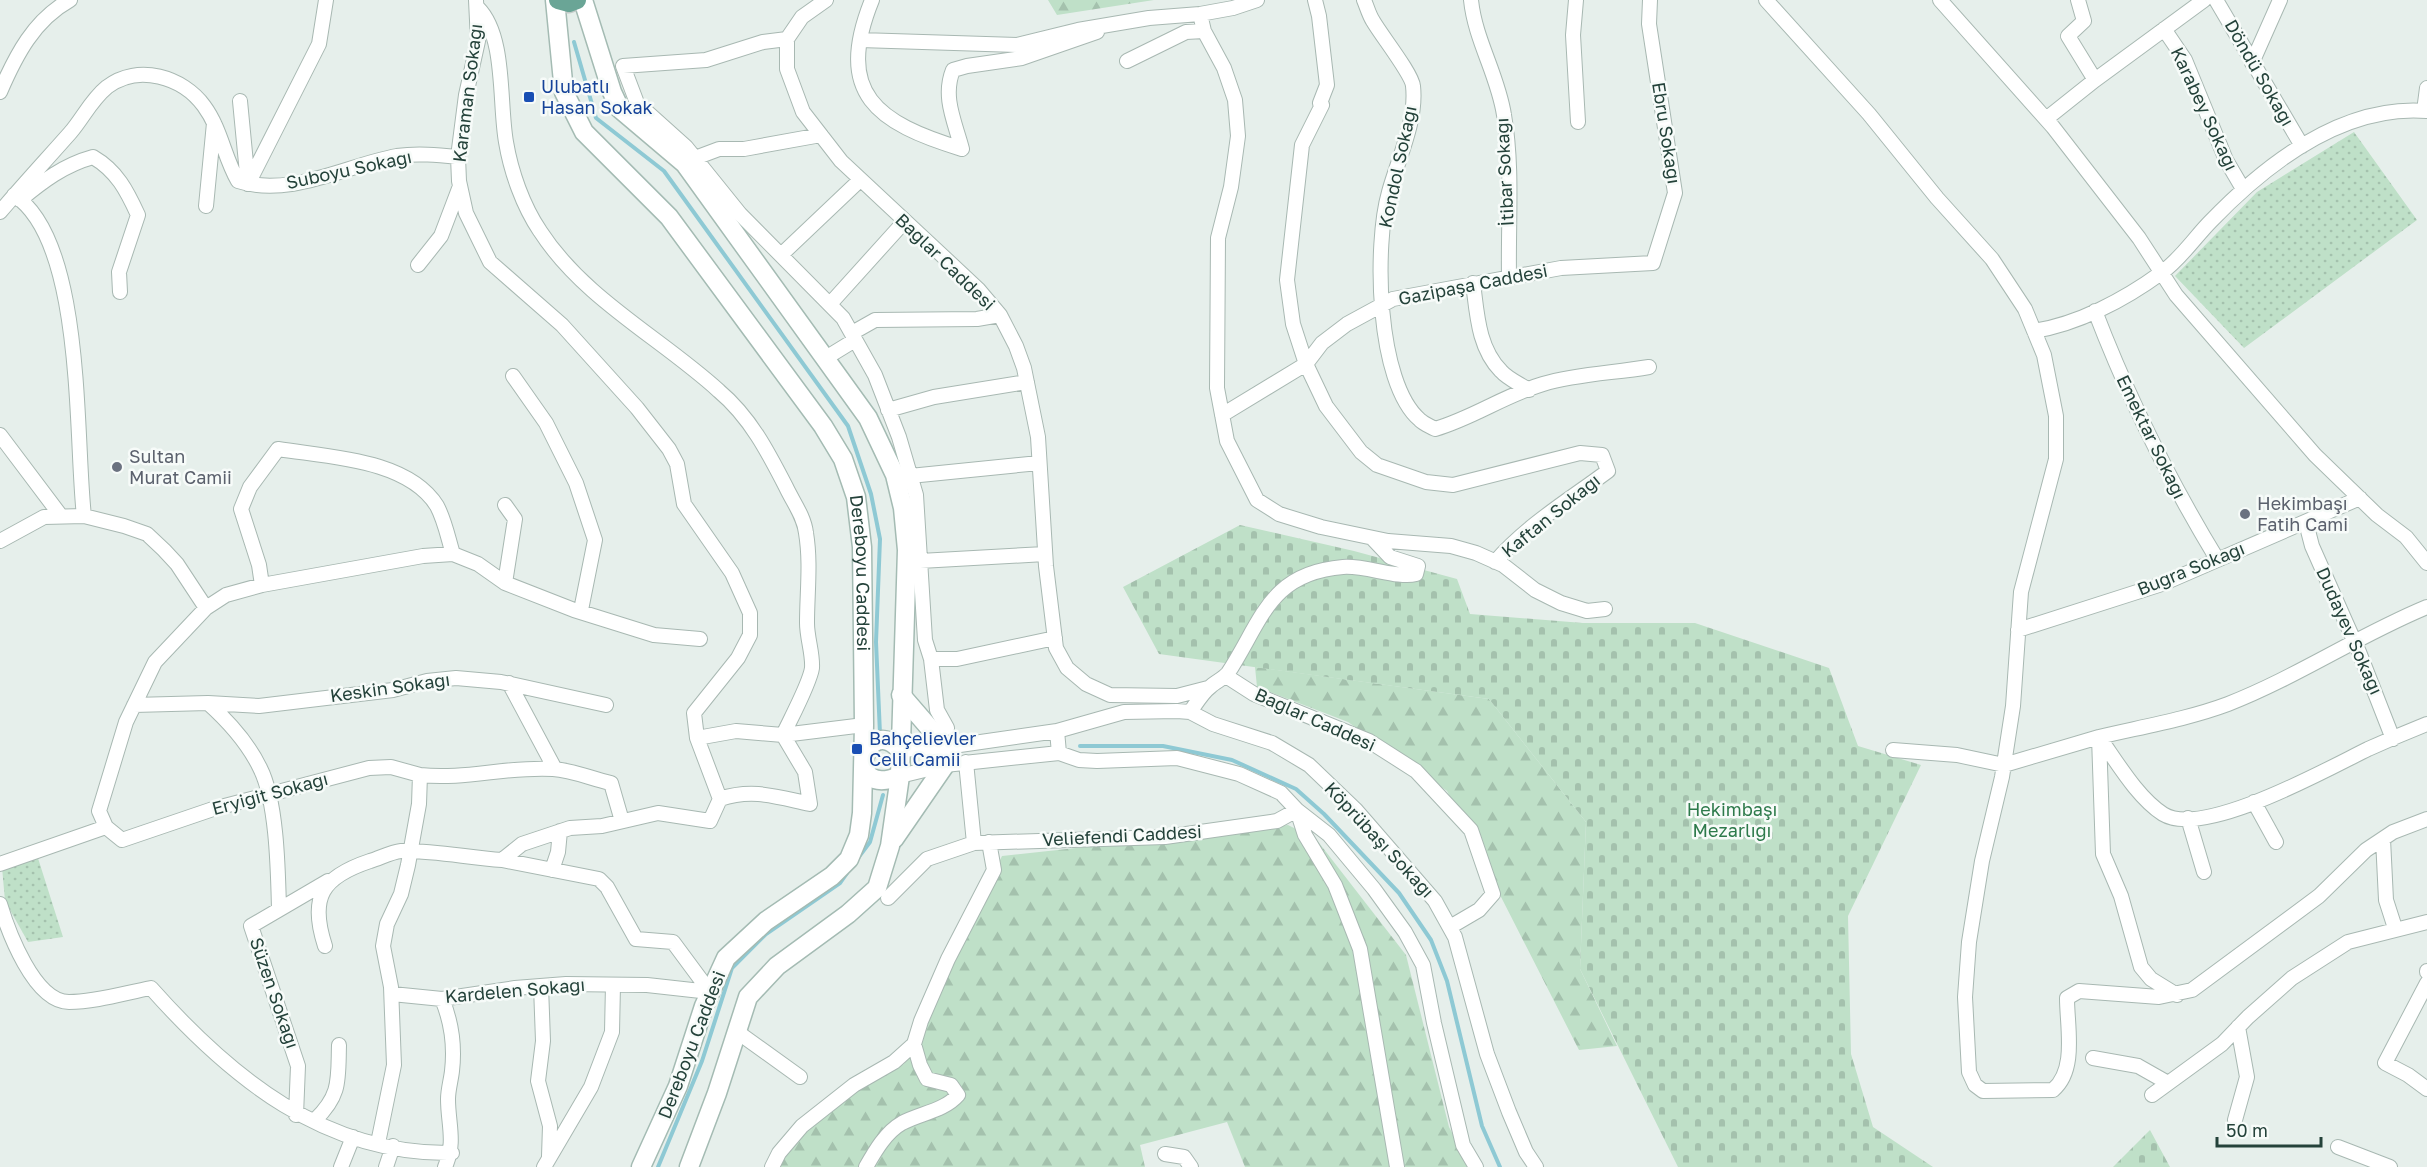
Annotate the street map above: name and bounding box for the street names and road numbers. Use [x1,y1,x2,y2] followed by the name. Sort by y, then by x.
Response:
[2221,15,2299,130] street label: Döndü Sokağı
[448,22,486,163] street label: Karaman Sokağı
[2167,43,2243,174] street label: Karabey Sokağı
[1648,80,1686,185] street label: Ebru Sokağı
[1373,104,1421,230] street label: Kondol Sokağı
[1490,117,1518,227] street label: İtibar Sokağı
[284,145,414,193] street label: Suboyu Sokağı
[891,208,1000,314] street label: Bağlar Caddesi
[1396,259,1549,309] street label: Gazipaşa Caddesi
[2112,371,2191,502] street label: Emektar Sokağı
[1497,469,1604,562] street label: Kaftan Sokağı
[846,493,875,651] street label: Dereboyu Caddesi
[2134,537,2248,600] street label: Buğra Sokağı
[2312,563,2388,698] street label: Dudayev Sokağı
[328,668,451,706] street label: Keskin Sokağı
[1252,683,1379,756] street label: Bağlar Caddesi
[209,767,330,819] street label: Eryiğit Sokağı
[1320,777,1439,902] street label: Köprübaşı Sokağı
[1042,820,1202,850] street label: Veliefendi Caddesi
[246,934,304,1051] street label: Süzen Sokağı
[653,968,729,1122] street label: Dereboyu Caddesi
[444,973,586,1007] street label: Kardelen Sokağı

